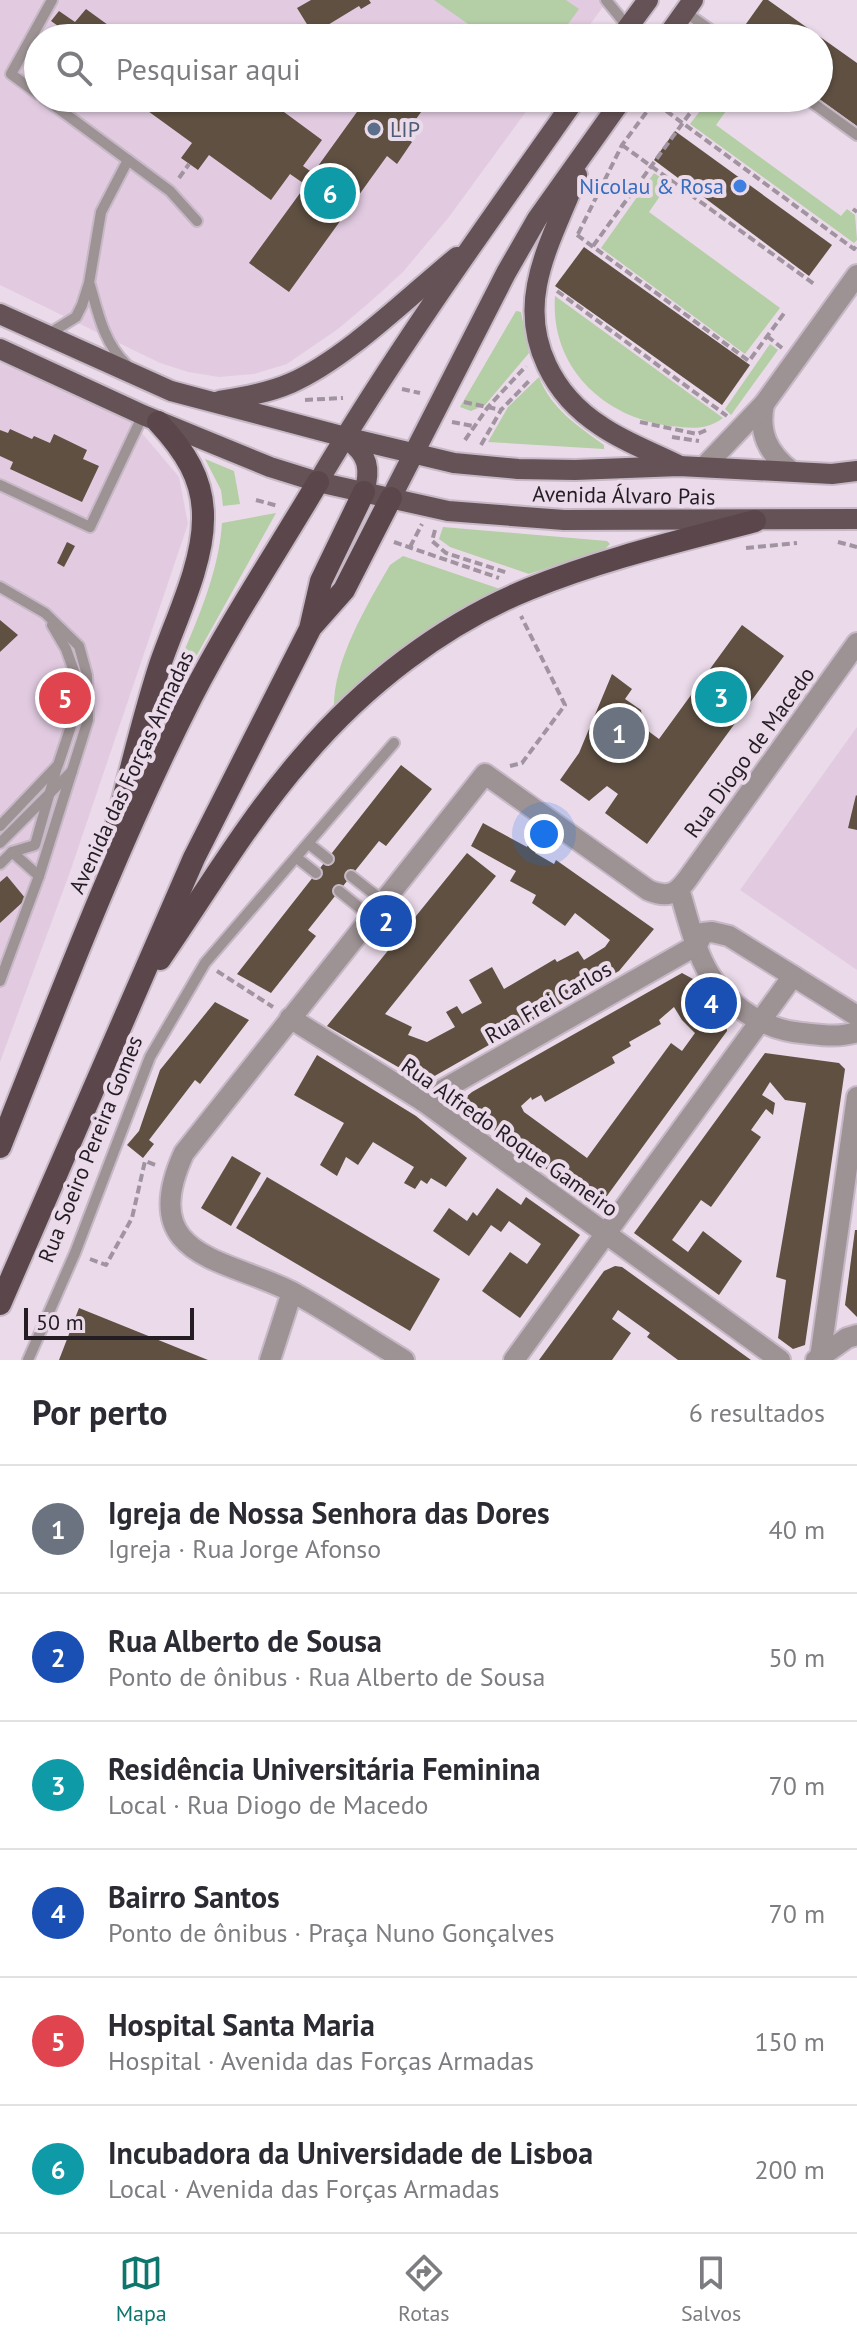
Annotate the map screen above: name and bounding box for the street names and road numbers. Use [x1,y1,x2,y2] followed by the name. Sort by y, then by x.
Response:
[532,479,716,511] street label: Avenida Álvaro Pais
[62,646,200,898] street label: Avenida das Forças Armadas
[678,661,820,843] street label: Rua Diogo de Macedo
[480,955,616,1049] street label: Rua Frei Carlos
[32,1031,148,1267] street label: Rua Soeiro Pereira Gomes
[396,1051,624,1223] street label: Rua Alfredo Roque Gameiro

